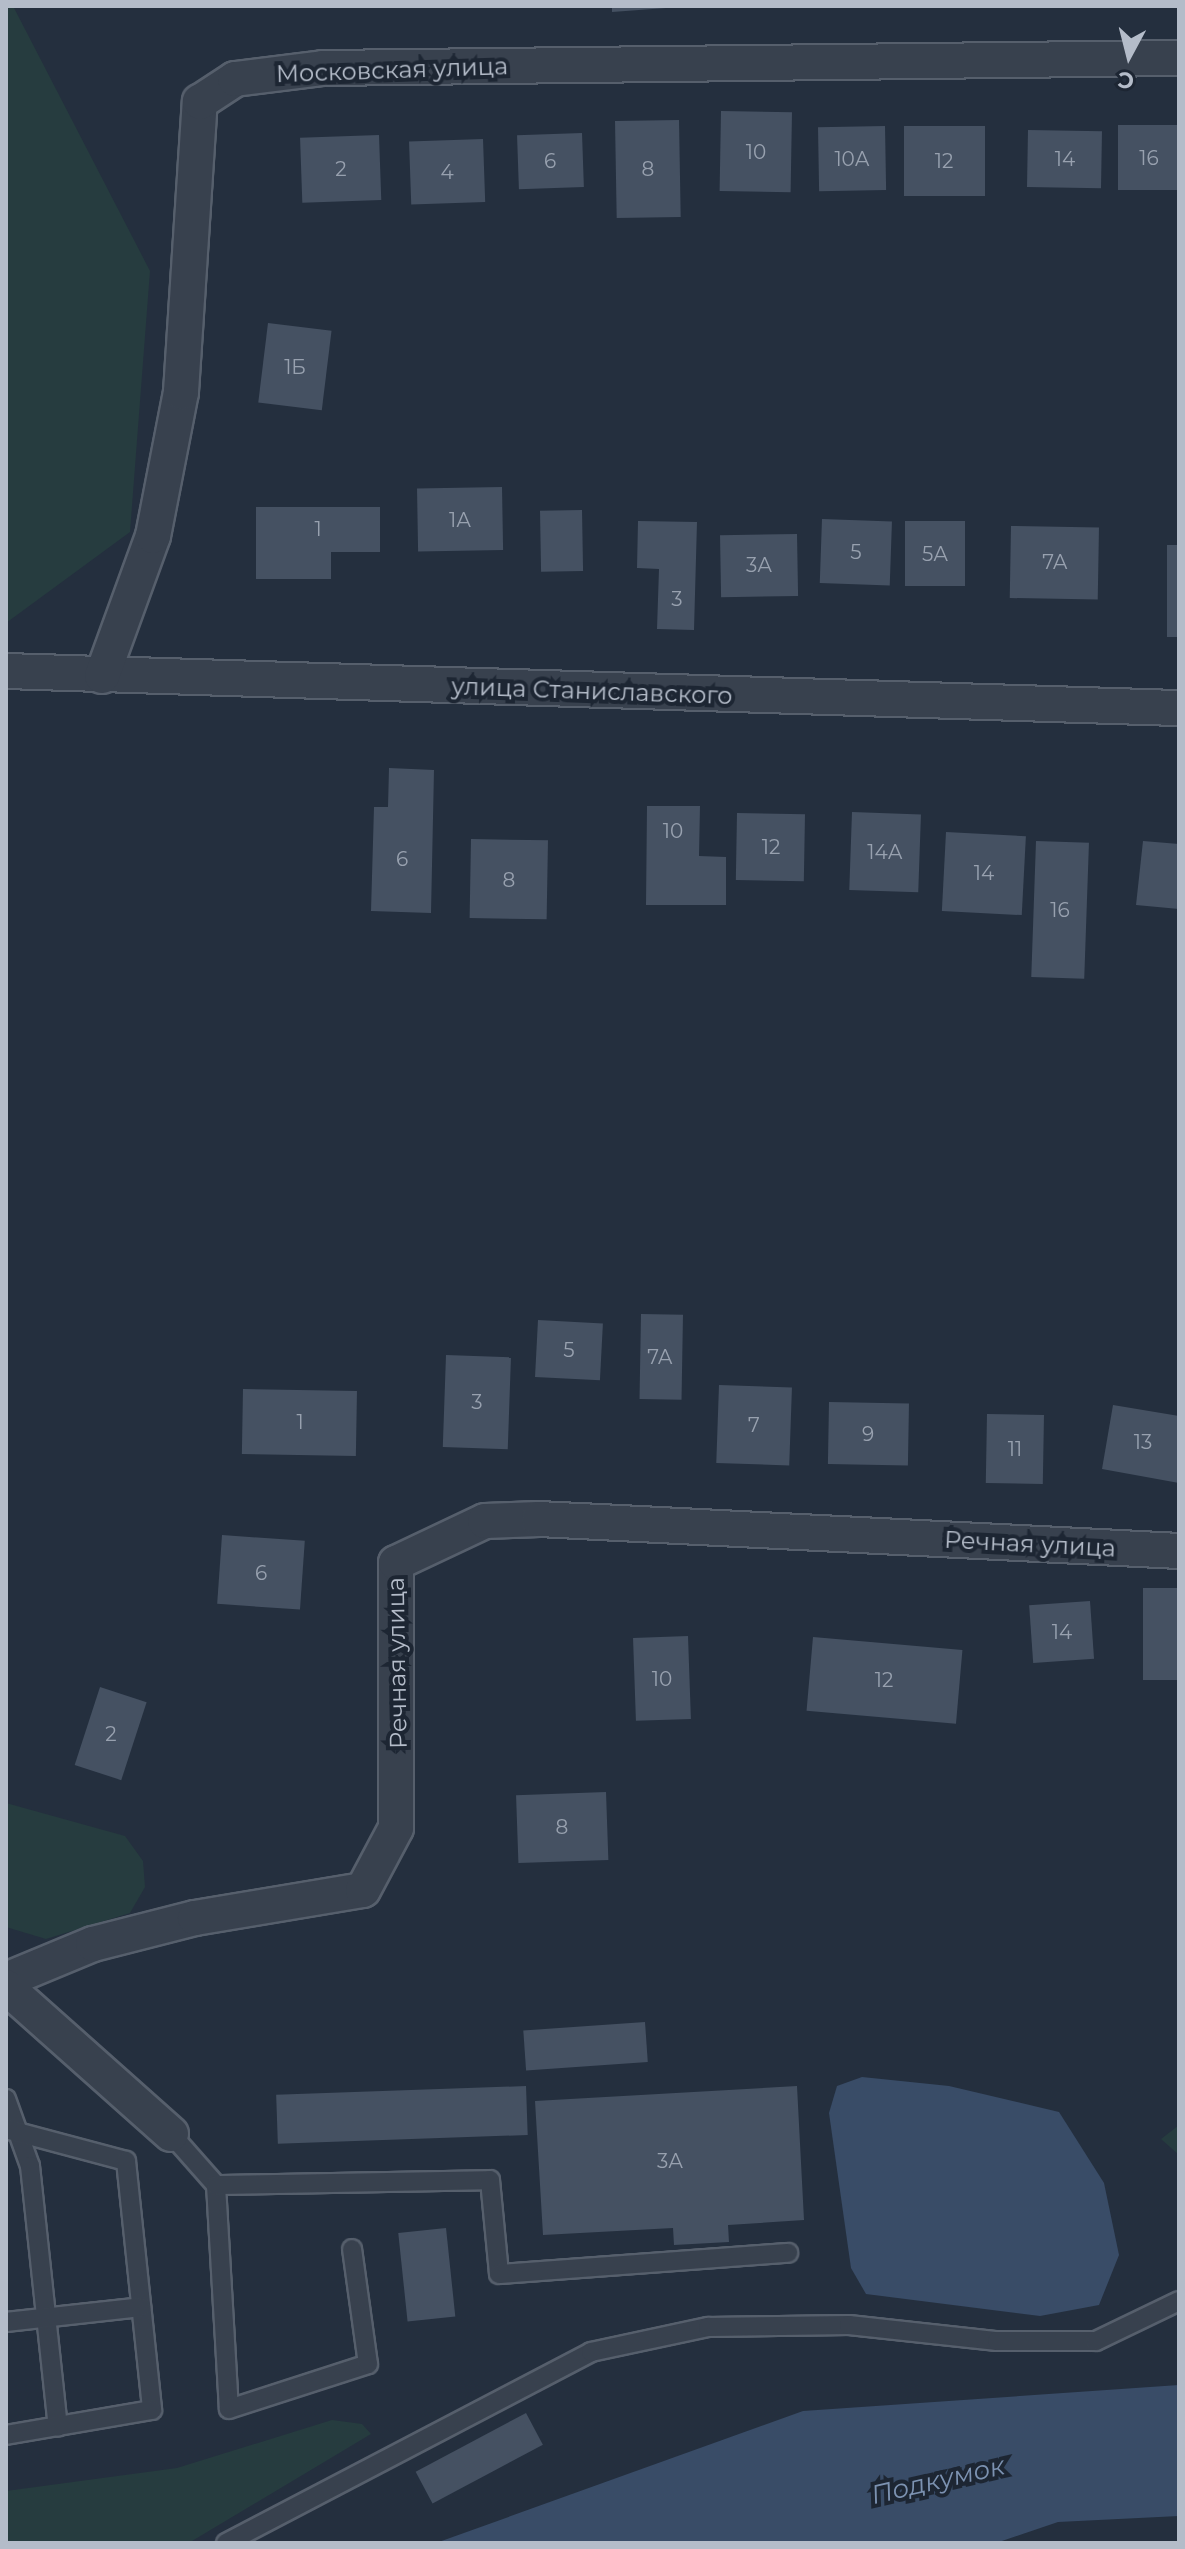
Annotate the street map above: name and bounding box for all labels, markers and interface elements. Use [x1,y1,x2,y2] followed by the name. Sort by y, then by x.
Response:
[1089,16,1169,96] north arrow
[275,52,509,88] street label: Московская улица
[1116,66,1136,95] text: С
[746,140,766,164] house number: 10
[1139,146,1159,170] house number: 16
[834,147,870,171] house number: 10А
[1055,147,1075,171] house number: 14
[544,149,556,173] house number: 6
[935,149,953,173] house number: 12
[335,157,347,181] house number: 2
[642,157,654,181] house number: 8
[440,160,454,184] house number: 4
[284,355,306,379] house number: 1Б
[449,508,471,532] house number: 1А
[314,517,322,541] house number: 1
[850,540,862,564] house number: 5
[922,542,948,566] house number: 5А
[1042,550,1068,574] house number: 7А
[746,553,772,577] house number: 3А
[671,587,683,611] house number: 3
[451,672,733,710] street label: улица Станиславского
[663,819,683,843] house number: 10
[762,835,780,859] house number: 12
[867,840,903,864] house number: 14А
[396,847,408,871] house number: 6
[974,861,994,885] house number: 14
[503,868,515,892] house number: 8
[1050,898,1070,922] house number: 16
[563,1338,575,1362] house number: 5
[647,1345,673,1369] house number: 7А
[471,1390,483,1414] house number: 3
[296,1410,304,1434] house number: 1
[748,1413,760,1437] house number: 7
[862,1422,874,1446] house number: 9
[1134,1430,1152,1454] house number: 13
[1008,1437,1022,1461] house number: 11
[943,1525,1117,1563] street label: Речная улица
[255,1561,267,1585] house number: 6
[381,1577,413,1749] street label: Речная улица
[1052,1620,1072,1644] house number: 14
[652,1667,672,1691] house number: 10
[875,1668,893,1692] house number: 12
[105,1722,117,1746] house number: 2
[556,1815,568,1839] house number: 8
[657,2149,683,2173] house number: 3А
[868,2450,1008,2512] water label: Подкумок

